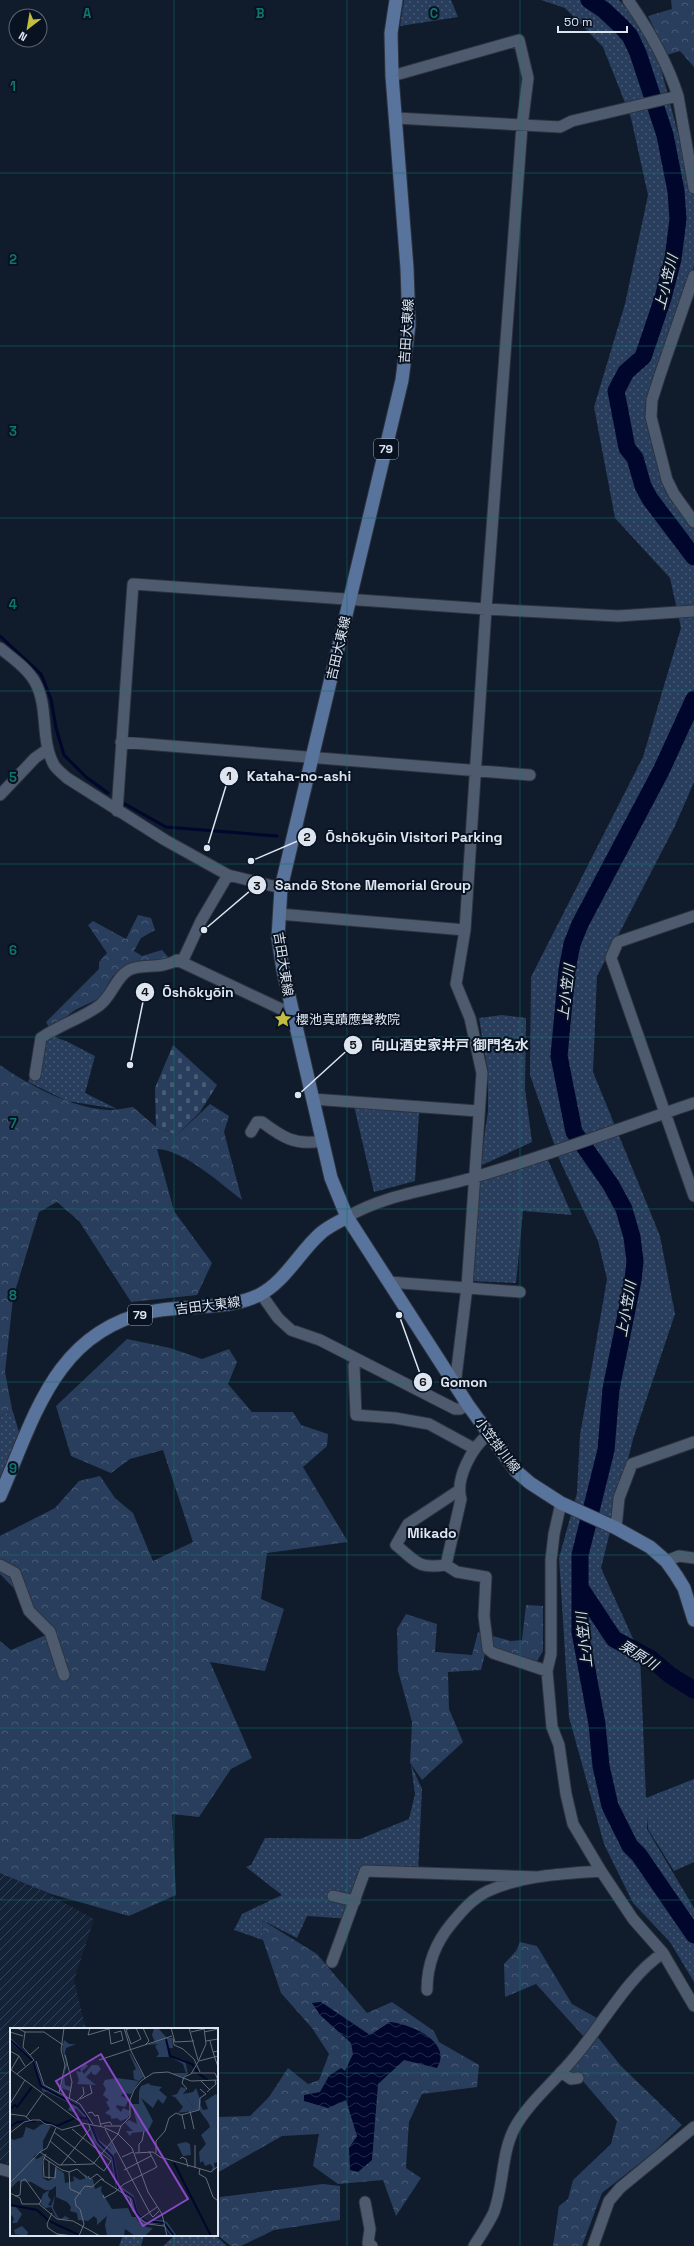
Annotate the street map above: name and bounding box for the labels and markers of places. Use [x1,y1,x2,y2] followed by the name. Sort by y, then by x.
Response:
[219,763,359,789] callout: Kataha-no-ashi
[297,824,510,850] callout: Ōshōkyōin Visitori Parking
[247,872,479,898] callout: Sandō Stone Memorial Group
[135,979,242,1005] callout: Ōshōkyōin
[273,1009,293,1029] place icon: 櫻池真蹟應聲教院
[296,1011,400,1028] place label: 櫻池真蹟應聲教院
[343,1032,537,1058] callout: 向山酒史家井戸 御門名水
[413,1369,496,1395] callout: Gomon

